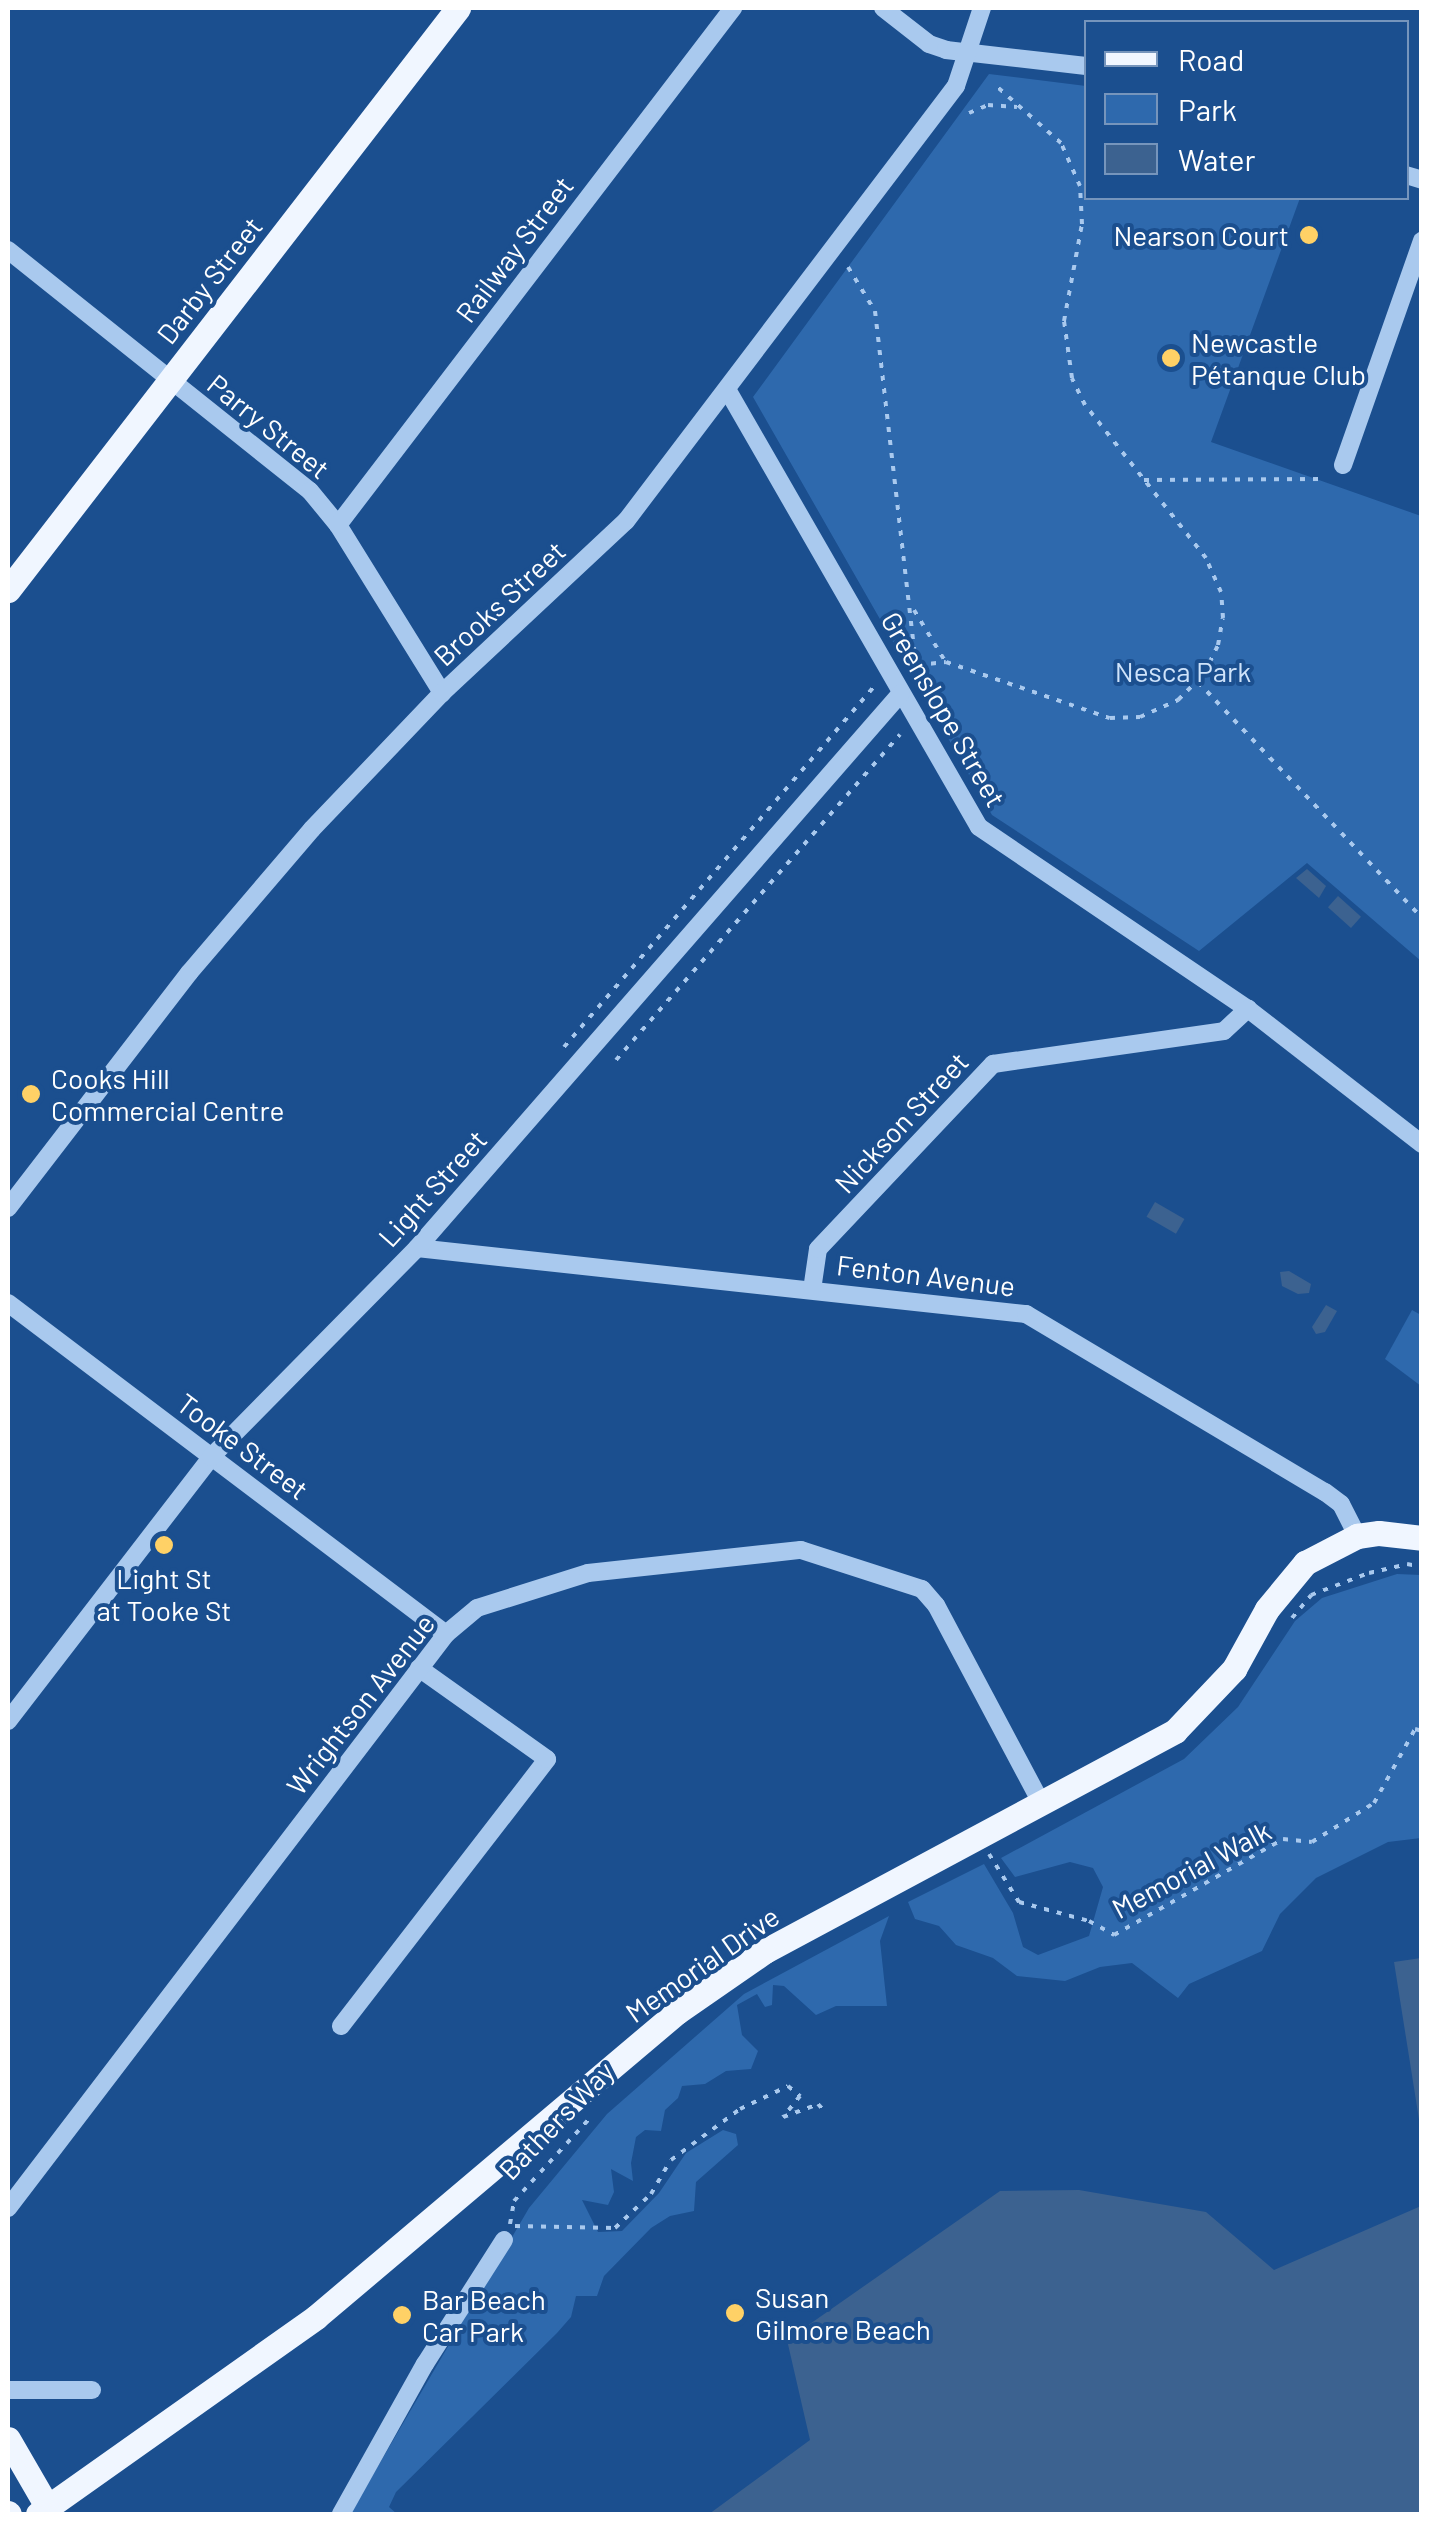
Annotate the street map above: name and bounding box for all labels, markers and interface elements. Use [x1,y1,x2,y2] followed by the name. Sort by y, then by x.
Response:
[1084,20,1409,200] legend
[1178,41,1244,77] text: Road
[1178,91,1237,127] text: Park
[1178,141,1256,177] text: Water
[448,169,580,329] street label: Railway Street
[149,210,269,350] street label: Darby Street
[1113,218,1289,252] place label: Nearson Court
[1298,224,1320,246] marker: Nearson Court
[1191,325,1366,391] place label: Newcastle Pétanque Club
[1160,347,1182,369] marker: Newcastle Pétanque Club
[201,367,337,485] street label: Parry Street
[426,534,572,672] street label: Brooks Street
[875,606,1013,812] street label: Greenslope Street
[1115,654,1251,688] park label: Nesca Park
[827,1045,975,1199] street label: Nickson Street
[51,1061,285,1127] place label: Cooks Hill Commercial Centre
[20,1083,42,1105] marker: Cooks Hill Commercial Centre
[371,1123,493,1253] street label: Light Street
[835,1247,1017,1303] street label: Fenton Avenue
[171,1386,315,1506] street label: Tooke Street
[153,1534,175,1556] marker: Light St at Tooke St
[96,1561,232,1627] place label: Light St at Tooke St
[279,1607,441,1801] street label: Wrightson Avenue
[1106,1813,1276,1925] street label: Memorial Walk
[619,1899,785,2029] street label: Memorial Drive
[491,2054,621,2186] street label: Bathers Way
[755,2280,931,2346] place label: Susan Gilmore Beach
[422,2282,546,2348] place label: Bar Beach Car Park
[724,2302,746,2324] marker: Susan Gilmore Beach
[391,2304,413,2326] marker: Bar Beach Car Park

